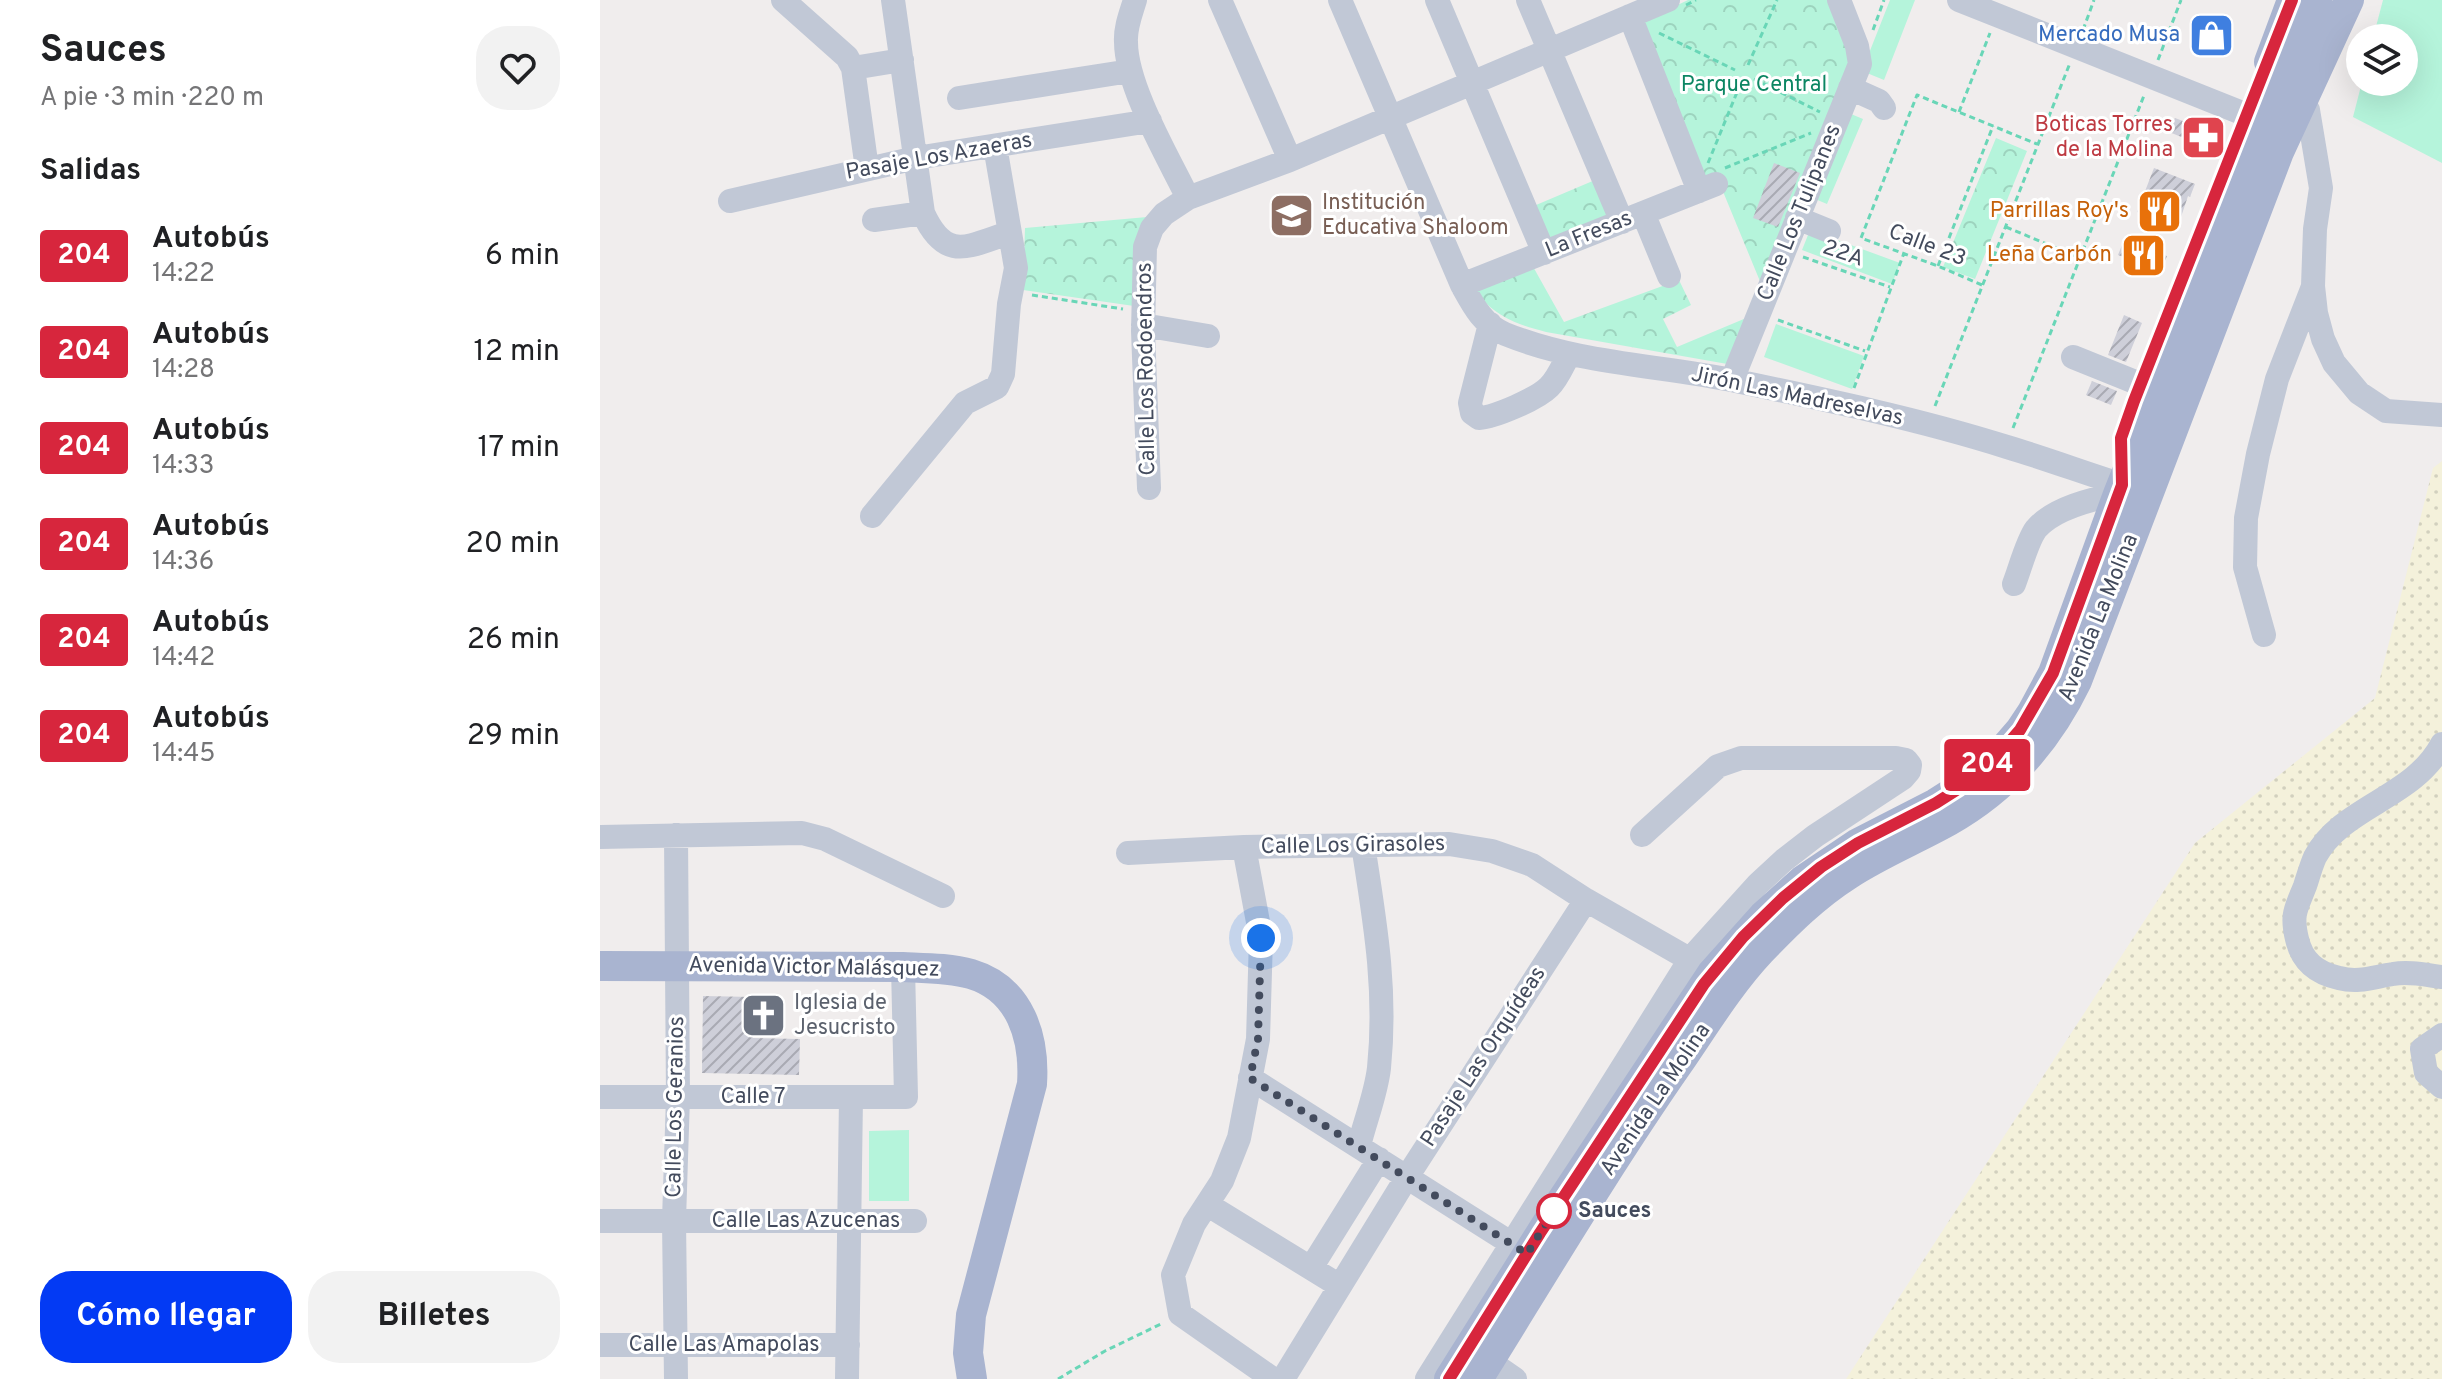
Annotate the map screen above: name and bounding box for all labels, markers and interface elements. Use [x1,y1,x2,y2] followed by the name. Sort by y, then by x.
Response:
[2187,11,2235,59] shop icon: Mercado Musa
[2038,22,2180,49] place label: Mercado Musa
[2346,24,2418,96] map controls
[2346,24,2418,96] button: layers
[476,26,560,110] button: heart
[40,27,167,76] text: Sauces
[1681,72,1827,99] park label: Parque Central
[40,82,264,115] text: A pie · 3 min · 220 m
[2034,112,2173,164] place label: Boticas Torres de la Molina
[2180,114,2228,162] pharmacy icon: Boticas Torres de la Molina
[1752,121,1848,305] street label: Calle Los Tulipanes
[844,127,1034,187] street label: Pasaje Los Azaeras
[40,153,141,190] text: Salidas
[2136,187,2184,235] restaurant icon: Parrillas Roy's
[1322,190,1509,242] place label: Institución Educativa Shaloom
[1267,192,1315,240] school or university icon: Institución Educativa Shaloom
[1990,198,2129,225] place label: Parrillas Roy's
[1542,205,1636,265] street label: La Fresas
[1884,219,1970,273] street label: Calle 23
[152,221,270,258] text: Autobús
[2119,231,2167,279] restaurant icon: Leña Carbón
[1819,234,1867,274] street label: 22A
[57,238,111,274] text: 204
[485,238,560,275] text: 6 min
[1987,242,2112,269] place label: Leña Carbón
[152,258,215,291] text: 14:22
[1132,262,1162,476] street label: Calle Los Rodoendros
[152,317,270,354] text: Autobús
[57,334,111,370] text: 204
[473,334,560,371] text: 12 min
[152,354,215,387] text: 14:28
[1688,361,1906,433] street label: Jirón Las Madreselvas
[152,413,270,450] text: Autobús
[57,430,111,466] text: 204
[477,430,560,467] text: 17 min
[152,450,214,483] text: 14:33
[152,509,270,546] text: Autobús
[57,526,111,562] text: 204
[465,526,560,563] text: 20 min
[2053,530,2145,706] street label: Avenida La Molina
[152,546,214,579] text: 14:36
[152,605,270,642] text: Autobús
[57,622,111,658] text: 204
[467,622,560,659] text: 26 min
[152,642,215,675] text: 14:42
[152,701,270,738] text: Autobús
[57,718,111,754] text: 204
[467,718,560,755] text: 29 min
[152,738,215,771] text: 14:45
[1941,739,2033,791] line badge: 204
[1960,747,2014,783] text: 204
[1260,831,1446,861] street label: Calle Los Girasoles
[1241,918,1281,958] your location
[688,952,940,984] street label: Avenida Victor Malásquez
[1416,962,1552,1152] street label: Pasaje Las Orquídeas
[794,990,896,1042] place label: Iglesia de Jesucristo
[739,992,787,1040] church icon: Iglesia de Jesucristo
[661,1016,691,1198] street label: Calle Los Geranios
[1595,1018,1717,1182] street label: Avenida La Molina
[721,1084,785,1111] street label: Calle 7
[1537,1194,1571,1228] marker: Sauces
[1578,1198,1651,1225] place label: Sauces
[712,1208,900,1235] street label: Calle Las Azucenas
[40,1271,292,1363] button: Cómo llegar
[308,1271,560,1363] button: Billetes
[628,1332,820,1359] street label: Calle Las Amapolas

